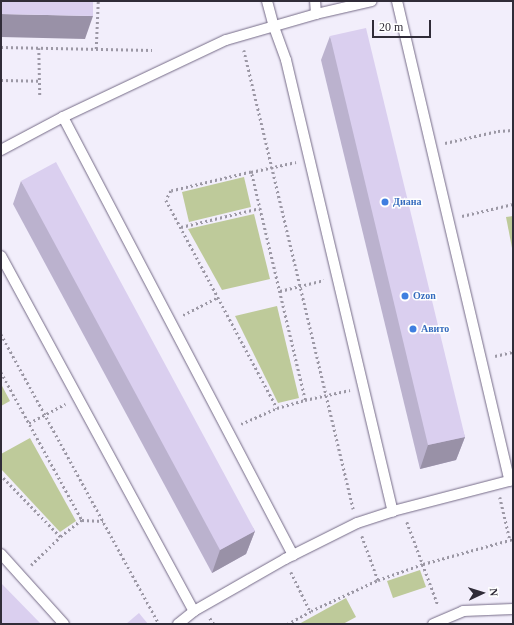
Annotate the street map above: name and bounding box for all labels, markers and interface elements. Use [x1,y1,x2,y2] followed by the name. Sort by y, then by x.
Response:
[374,12,433,38] scale bar
[379,20,403,34] text: 20 m
[393,196,421,208] place label: Диана
[380,197,390,207] marker: Диана
[413,290,436,302] place label: Ozon
[400,291,410,301] marker: Ozon
[421,323,449,335] place label: Авито
[408,324,418,334] marker: Авито
[462,573,502,613] north arrow
[488,588,500,597] text: N

